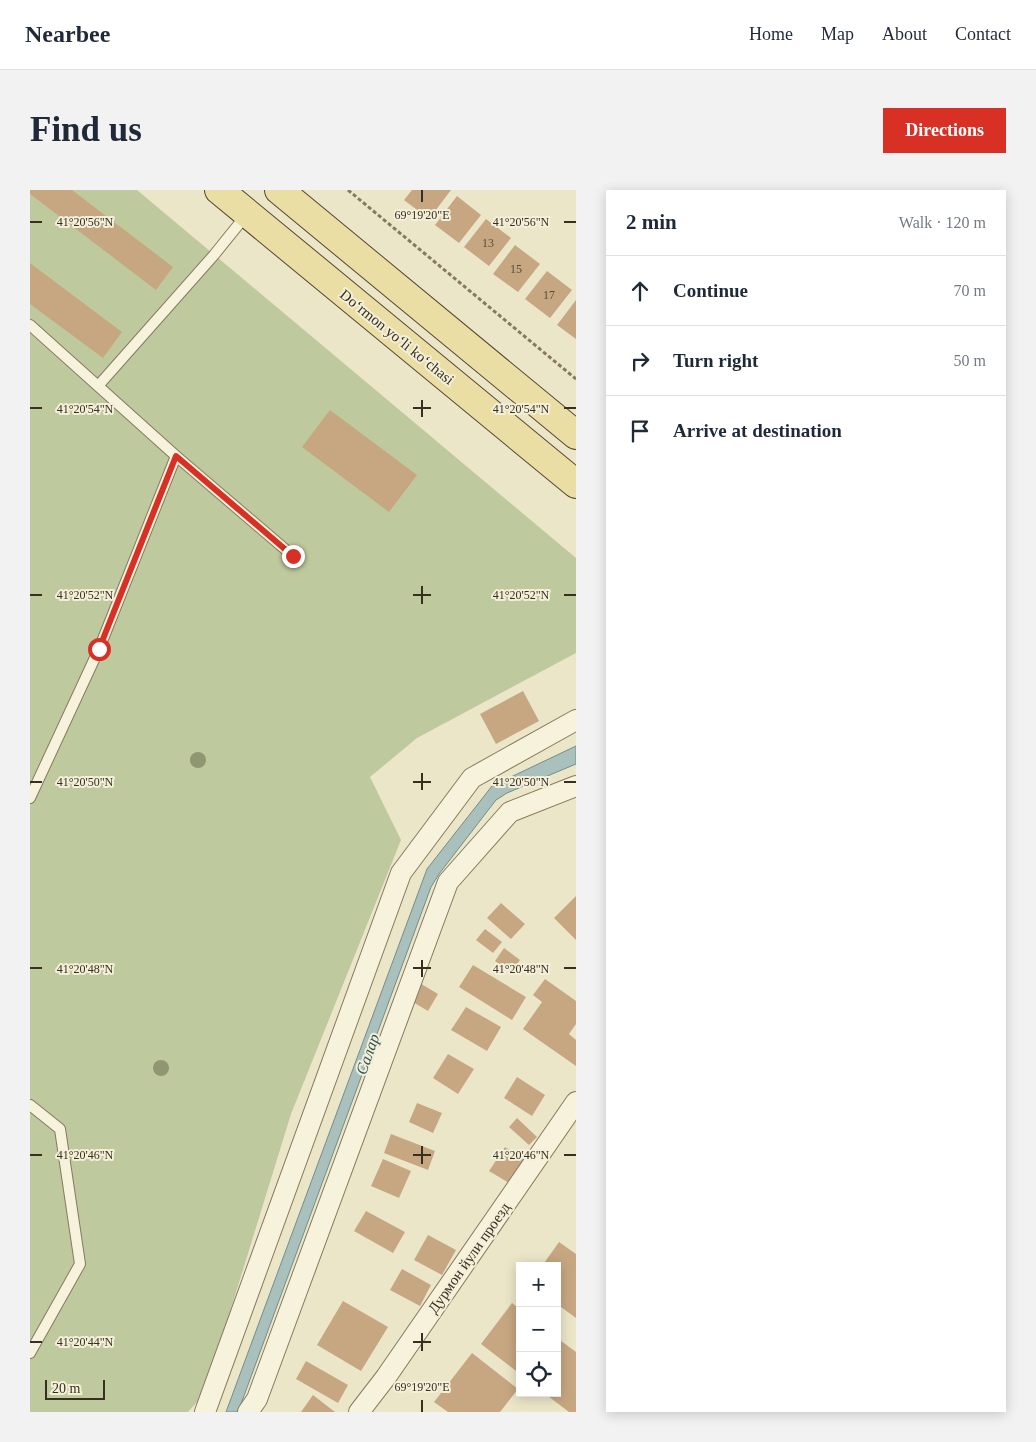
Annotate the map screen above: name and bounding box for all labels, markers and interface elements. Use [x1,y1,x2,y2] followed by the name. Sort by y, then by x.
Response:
[25,21,110,47] text: Nearbee
[749,24,793,44] text: Home
[821,24,854,44] text: Map
[882,24,927,44] text: About
[955,24,1011,44] text: Contact
[883,108,1006,153] button: Directions
[30,110,142,149] text: Find us
[394,208,450,222] text: 69°19'20"E
[626,210,677,234] text: 2 min
[899,214,986,231] text: Walk · 120 m
[57,215,114,229] text: 41°20'56"N
[493,215,550,229] text: 41°20'56"N
[482,236,494,250] house number: 13
[510,262,522,276] house number: 15
[626,277,654,305] icon: ahead
[673,280,748,301] text: Continue
[954,282,986,299] text: 70 m
[337,286,457,388] street label: Do‘rmon yo‘li ko‘chasi
[543,288,555,302] house number: 17
[626,347,654,375] icon: right
[673,350,758,371] text: Turn right
[954,352,986,369] text: 50 m
[57,402,114,416] text: 41°20'54"N
[493,402,550,416] text: 41°20'54"N
[626,417,654,445] icon: arrive
[673,420,842,441] text: Arrive at destination
[282,545,305,568] route end
[57,588,114,602] text: 41°20'52"N
[493,588,550,602] text: 41°20'52"N
[88,638,111,661] route start
[57,775,114,789] text: 41°20'50"N
[493,775,550,789] text: 41°20'50"N
[57,962,114,976] text: 41°20'48"N
[493,962,550,976] text: 41°20'48"N
[352,1032,384,1077] water label: Салар
[57,1148,114,1162] text: 41°20'46"N
[493,1148,550,1162] text: 41°20'46"N
[425,1199,513,1316] street label: Дурмон йули проезд
[516,1262,561,1397] map controls
[516,1262,561,1307] button: +
[516,1307,561,1352] button: −
[57,1335,114,1349] text: 41°20'44"N
[516,1352,561,1397] button: locate
[45,1377,105,1400] scale bar
[394,1380,450,1394] text: 69°19'20"E
[52,1381,80,1396] text: 20 m

